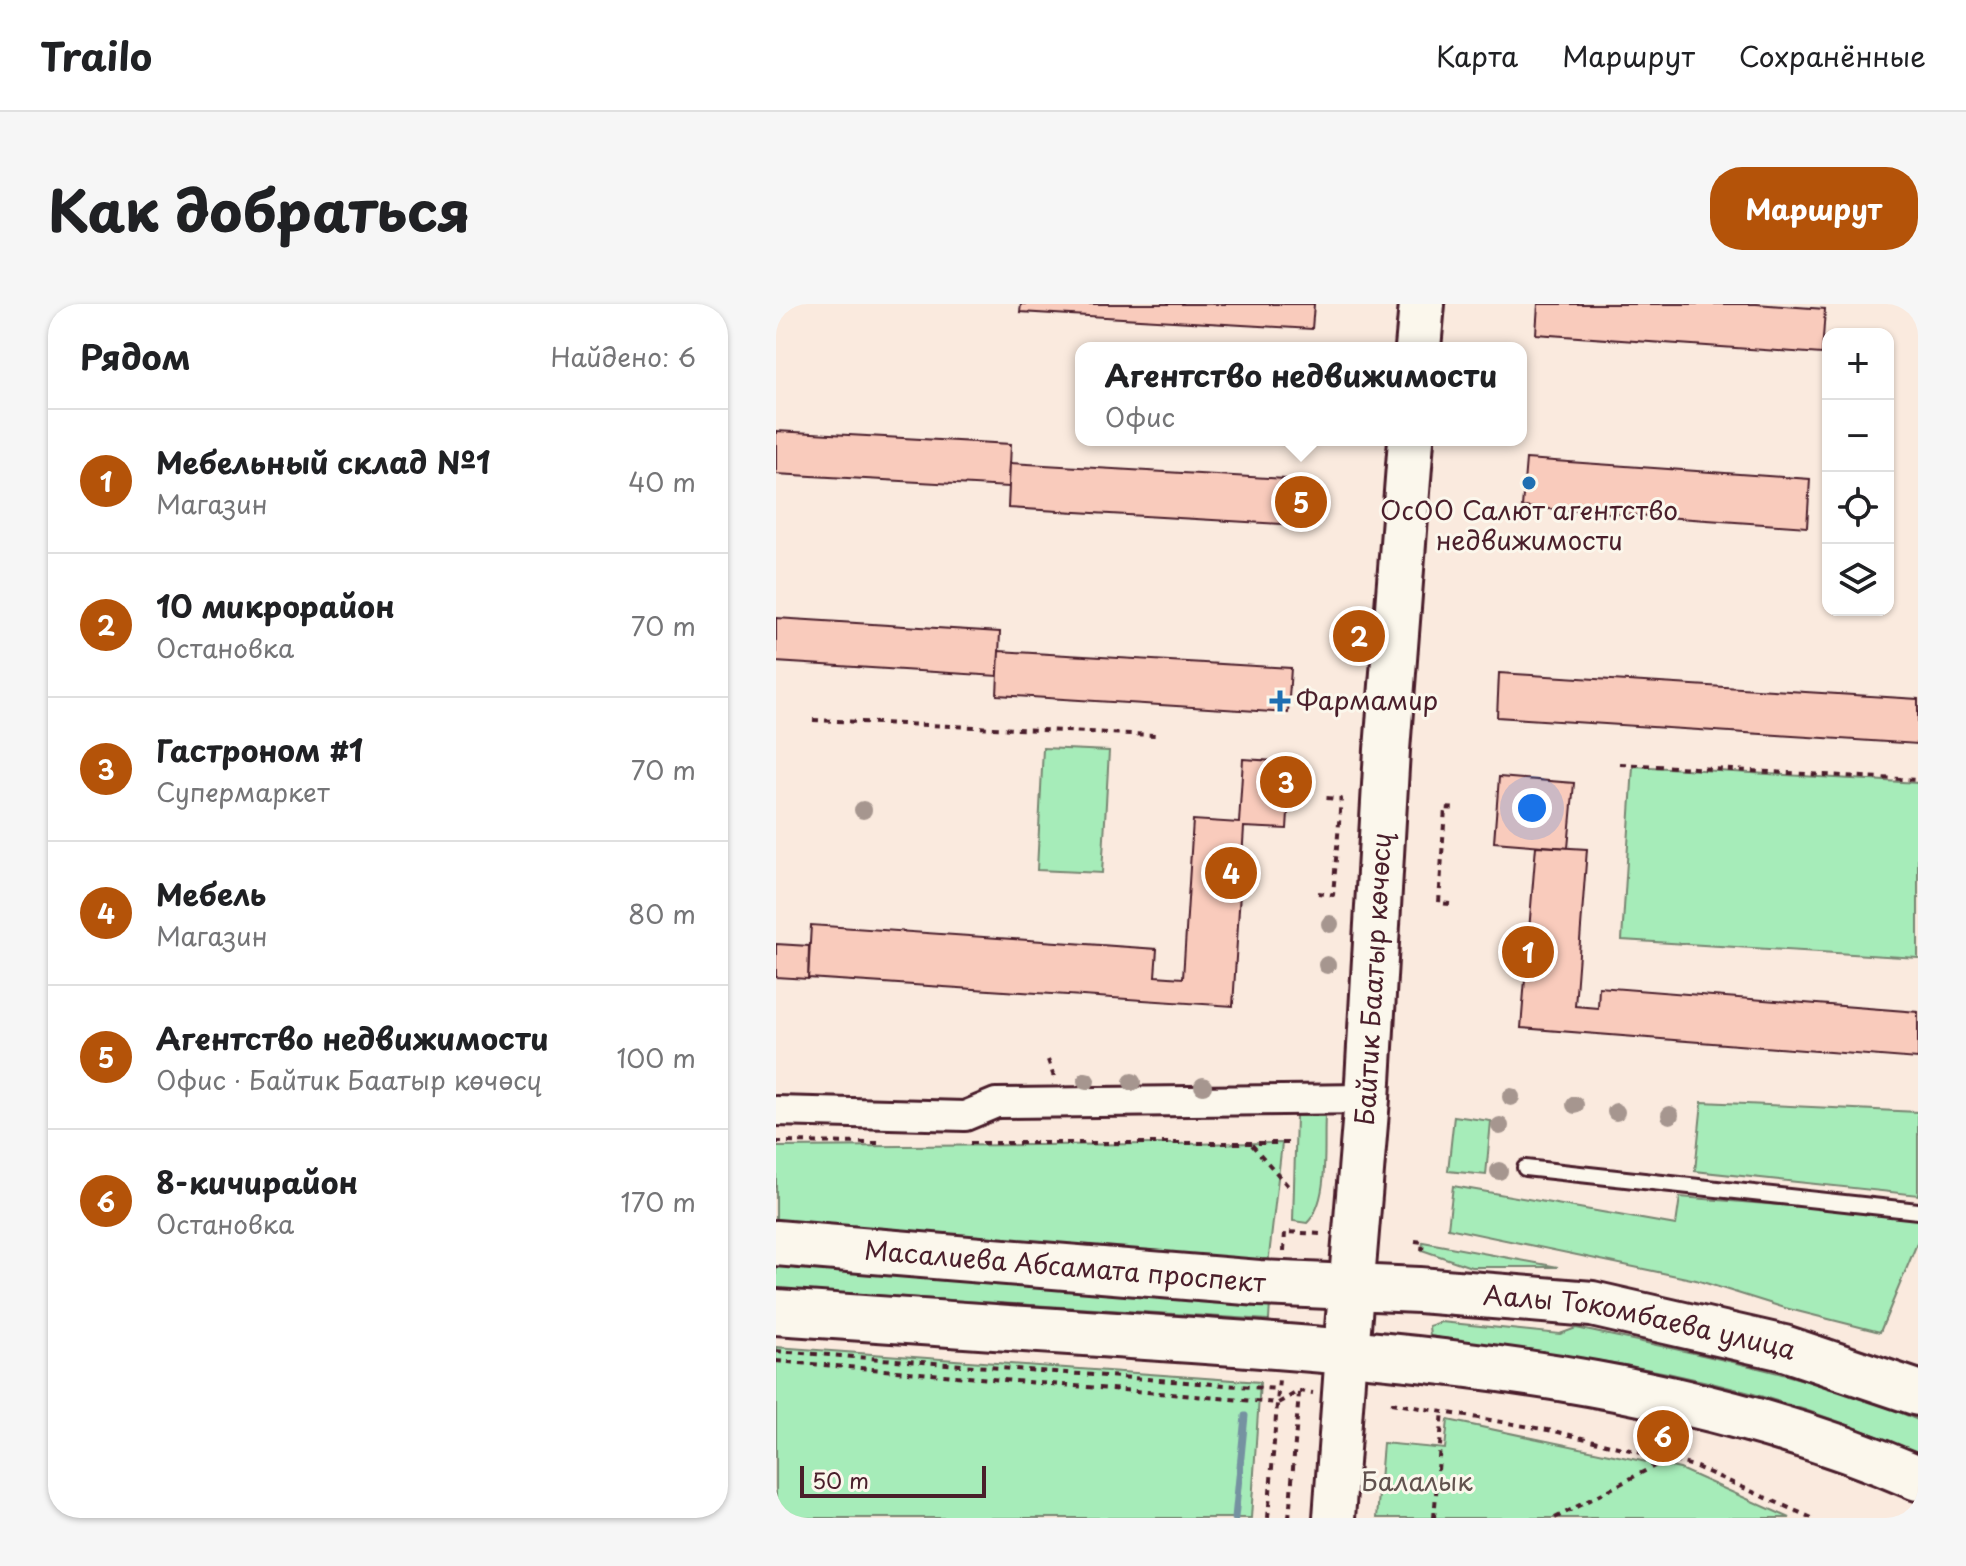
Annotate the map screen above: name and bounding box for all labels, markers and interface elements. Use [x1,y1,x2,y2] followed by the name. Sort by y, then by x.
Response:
[40,27,152,84] text: Trailo
[1436,34,1518,77] text: Карта
[1562,34,1695,77] text: Маршрут
[1739,34,1926,77] text: Сохранённые
[48,166,471,251] text: Как добраться
[1710,167,1918,250] button: Маршрут
[1822,328,1894,616] map controls
[1822,328,1894,400] button: +
[80,330,191,382] text: Рядом
[550,337,696,376] text: Найдено: 6
[1075,342,1527,446] popup
[1105,352,1497,397] text: Агентство недвижимости
[1105,397,1175,436] text: Офис
[1822,400,1894,472] button: −
[156,439,490,484] text: Мебельный склад №1
[100,462,112,501] text: 1
[628,462,696,501] text: 40 m
[1275,472,1327,532] pin: 5
[1822,472,1894,544] button: locate
[1520,474,1538,492] marker: ОсОО Салют агентство недвижимости
[156,484,267,523] text: Магазин
[1380,490,1678,559] place label: ОсОО Салют агентство недвижимости
[1822,544,1894,616] button: layers
[156,583,395,628] text: 10 микрорайон
[97,606,115,645] text: 2
[631,606,696,645] text: 70 m
[1333,606,1385,666] pin: 2
[156,628,294,667] text: Остановка
[1296,680,1438,719] place label: Фармамир
[1271,692,1289,710] marker: Фармамир
[156,727,363,772] text: Гастроном #1
[97,750,115,789] text: 3
[631,750,696,789] text: 70 m
[1260,752,1312,812] pin: 3
[156,772,330,811] text: Супермаркет
[1512,788,1552,828] your location
[1344,832,1400,1127] street label: Байтик Баатыр көчөсү
[1205,843,1257,903] pin: 4
[156,871,266,916] text: Мебель
[97,894,115,933] text: 4
[628,894,696,933] text: 80 m
[156,916,267,955] text: Магазин
[1502,922,1554,982] pin: 1
[156,1015,549,1060] text: Агентство недвижимости
[98,1038,114,1077] text: 5
[616,1038,696,1077] text: 100 m
[156,1060,542,1099] text: Офис · Байтик Баатыр көчөсү
[156,1159,358,1204] text: 8-кичирайон
[97,1182,115,1221] text: 6
[621,1182,696,1221] text: 170 m
[156,1204,294,1243] text: Остановка
[863,1229,1267,1301] street label: Масалиева Абсамата проспект
[1482,1274,1802,1369] street label: Аалы Токомбаева улица
[1637,1406,1689,1466] pin: 6
[1361,1461,1473,1500] park label: Балалык
[800,1462,986,1498] scale bar
[812,1463,869,1496] text: 50 m

